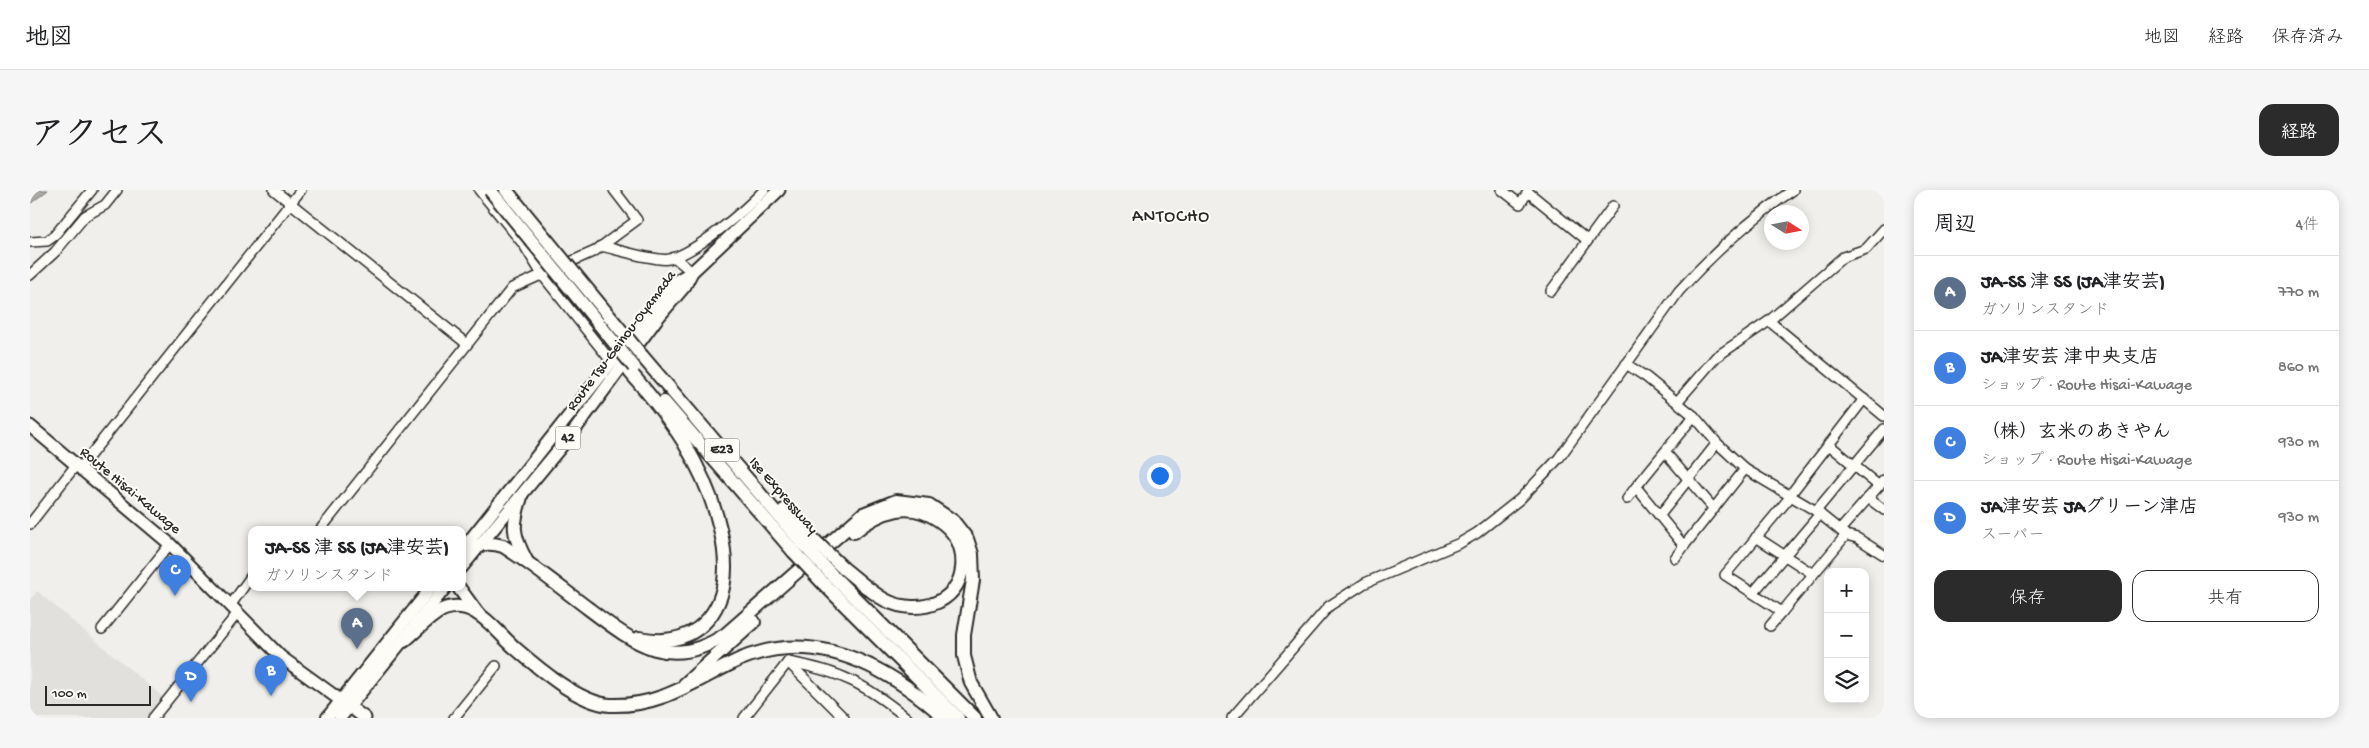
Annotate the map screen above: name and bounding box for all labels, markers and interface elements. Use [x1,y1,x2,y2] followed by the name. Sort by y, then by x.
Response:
[25,25,73,54] text: 地図
[2144,28,2180,49] text: 地図
[2208,28,2244,49] text: 経路
[2272,28,2344,49] text: 保存済み
[2259,104,2339,156] button: 経路
[30,117,168,158] text: アクセス
[1764,205,1809,250] north arrow
[1132,207,1210,228] district label: ANTOCHO
[1934,214,1976,239] text: 周辺
[2295,217,2319,236] text: 4件
[563,267,681,415] street label: Route Tsu-Geinou-Oyamada
[1981,272,2165,295] text: JA-SS 津 SS (JA津安芸)
[1945,284,1955,303] text: A
[2278,284,2319,303] text: 770 m
[1981,302,2109,321] text: ガソリンスタンド
[1981,347,2159,370] text: JA津安芸 津中央支店
[1946,359,1954,378] text: B
[2278,359,2319,378] text: 860 m
[1981,377,2192,396] text: ショップ · Route Hisai-Kawage
[1981,422,2171,445] text: （株）玄米のあきやん
[556,427,580,450] road number: 42
[1946,434,1954,453] text: C
[2278,434,2319,453] text: 930 m
[704,438,740,462] road number: E23
[76,443,184,539] street label: Route Hisai-Kawage
[1981,452,2192,471] text: ショップ · Route Hisai-Kawage
[745,454,822,539] street label: Ise Expressway
[1147,463,1173,489] your location
[1981,497,2198,520] text: JA津安芸 JAグリーン津店
[1945,509,1955,528] text: D
[2278,509,2319,528] text: 930 m
[248,526,466,591] popup
[1981,527,2044,546] text: スーパー
[265,538,449,561] text: JA-SS 津 SS (JA津安芸)
[159,555,191,596] pin: C
[265,568,393,587] text: ガソリンスタンド
[1824,568,1869,703] map controls
[1824,568,1869,613] button: +
[1934,570,2122,622] button: 保存
[2132,570,2319,622] button: 共有
[341,608,373,649] pin: A
[1824,613,1869,658] button: −
[255,655,287,696] pin: B
[1824,658,1869,703] button: layers
[175,661,207,702] pin: D
[45,683,151,706] scale bar
[52,686,87,703] text: 100 m

